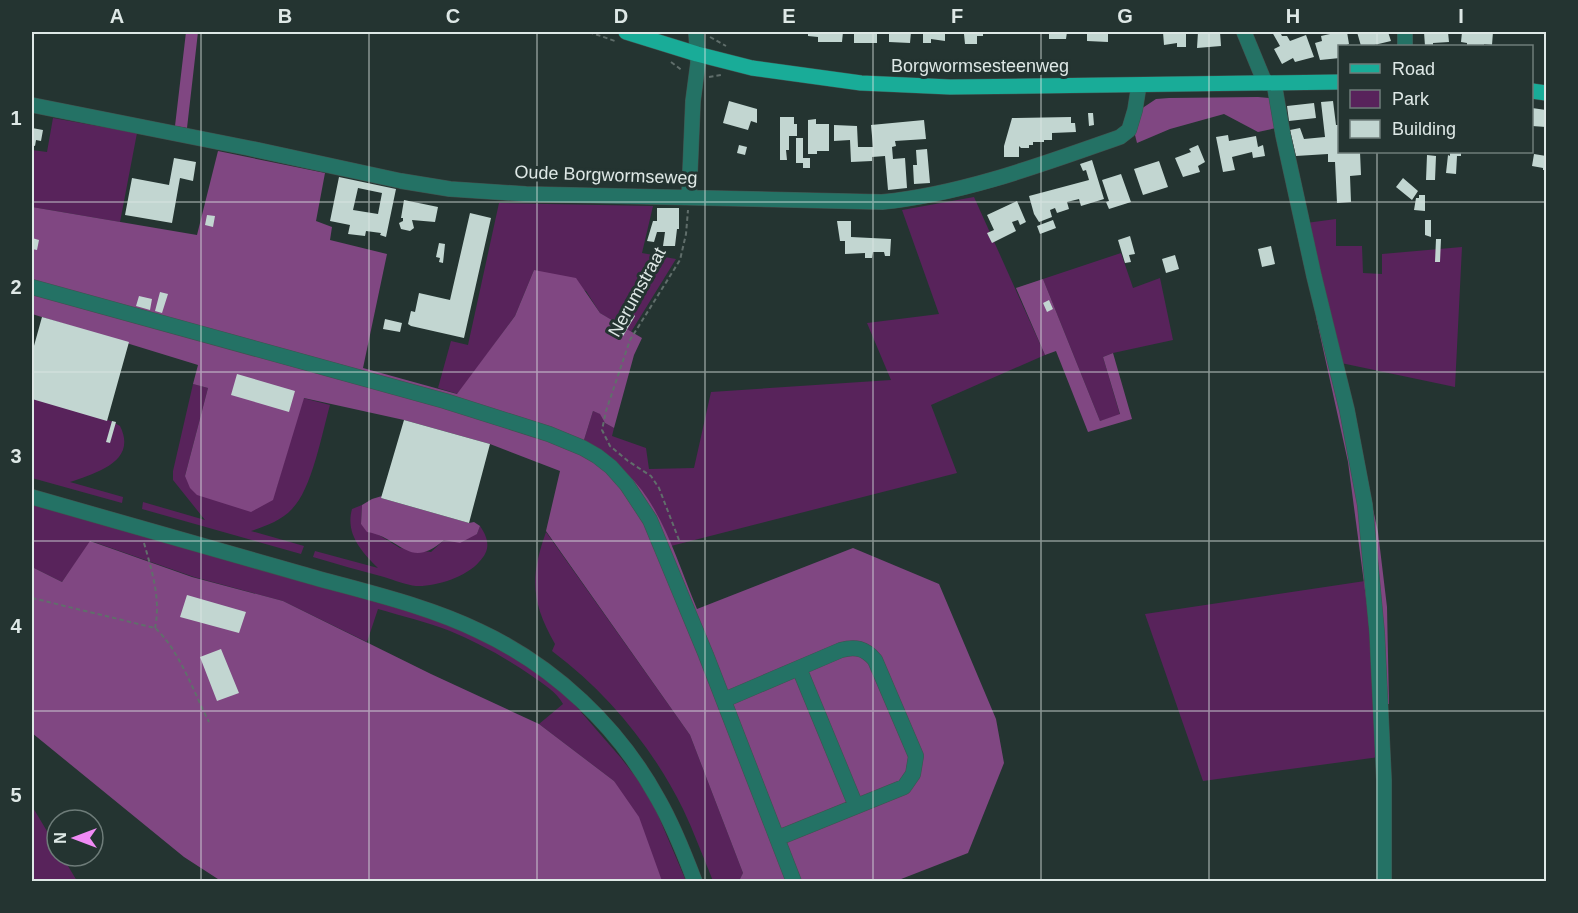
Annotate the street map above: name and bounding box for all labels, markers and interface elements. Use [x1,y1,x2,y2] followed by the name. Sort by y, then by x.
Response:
[110,5,124,27] text: A
[278,5,292,27] text: B
[446,5,460,27] text: C
[614,5,628,27] text: D
[782,5,796,27] text: E
[951,5,963,27] text: F
[1117,5,1133,27] text: G
[1286,5,1300,27] text: H
[1458,5,1464,27] text: I
[1338,45,1533,153] legend
[891,56,1069,76] street label: Borgwormsesteenweg
[1392,59,1435,79] text: Road
[1392,89,1430,109] text: Park
[10,107,22,129] text: 1
[1392,119,1456,139] text: Building
[514,162,698,188] street label: Oude Borgwormseweg
[604,244,670,340] street label: Nerumstraat
[10,276,22,298] text: 2
[10,445,22,467] text: 3
[10,615,22,637] text: 4
[10,784,22,806] text: 5
[45,808,105,868] north arrow
[52,832,69,844] text: N

